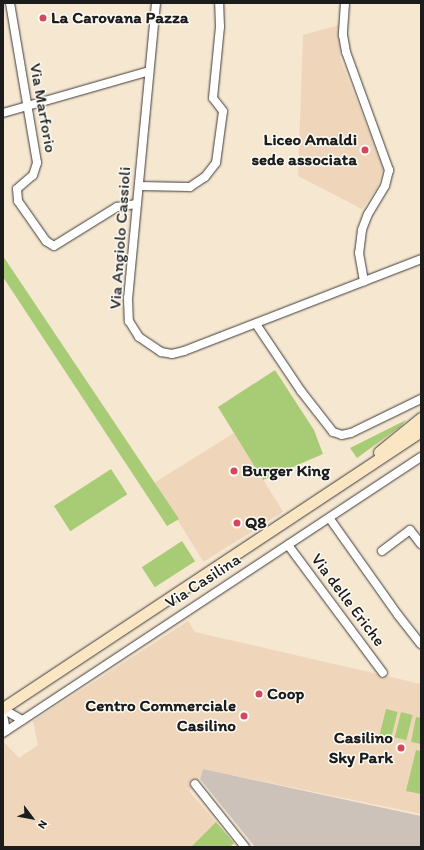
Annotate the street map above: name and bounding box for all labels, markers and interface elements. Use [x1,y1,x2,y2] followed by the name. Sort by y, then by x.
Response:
[51,8,188,28] place label: La Carovana Pazza
[38,13,48,23] marker: La Carovana Pazza
[25,62,61,154] street label: Via Marforio
[252,130,357,170] place label: Liceo Amaldi sede associata
[360,145,370,155] marker: Liceo Amaldi sede associata
[105,166,135,310] street label: Via Angiolo Cassioli
[242,461,330,481] place label: Burger King
[229,466,239,476] marker: Burger King
[245,513,267,533] place label: Q8
[232,518,242,528] marker: Q8
[161,549,245,613] street label: Via Casilina
[307,550,389,650] street label: Via delle Eriche
[267,684,304,704] place label: Coop
[254,689,264,699] marker: Coop
[85,696,236,736] place label: Centro Commerciale Casilino
[239,711,249,721] marker: Centro Commerciale Casilino
[329,728,393,768] place label: Casilino Sky Park
[396,743,406,753] marker: Casilino Sky Park
[12,798,52,838] north arrow
[35,818,50,831] text: N

